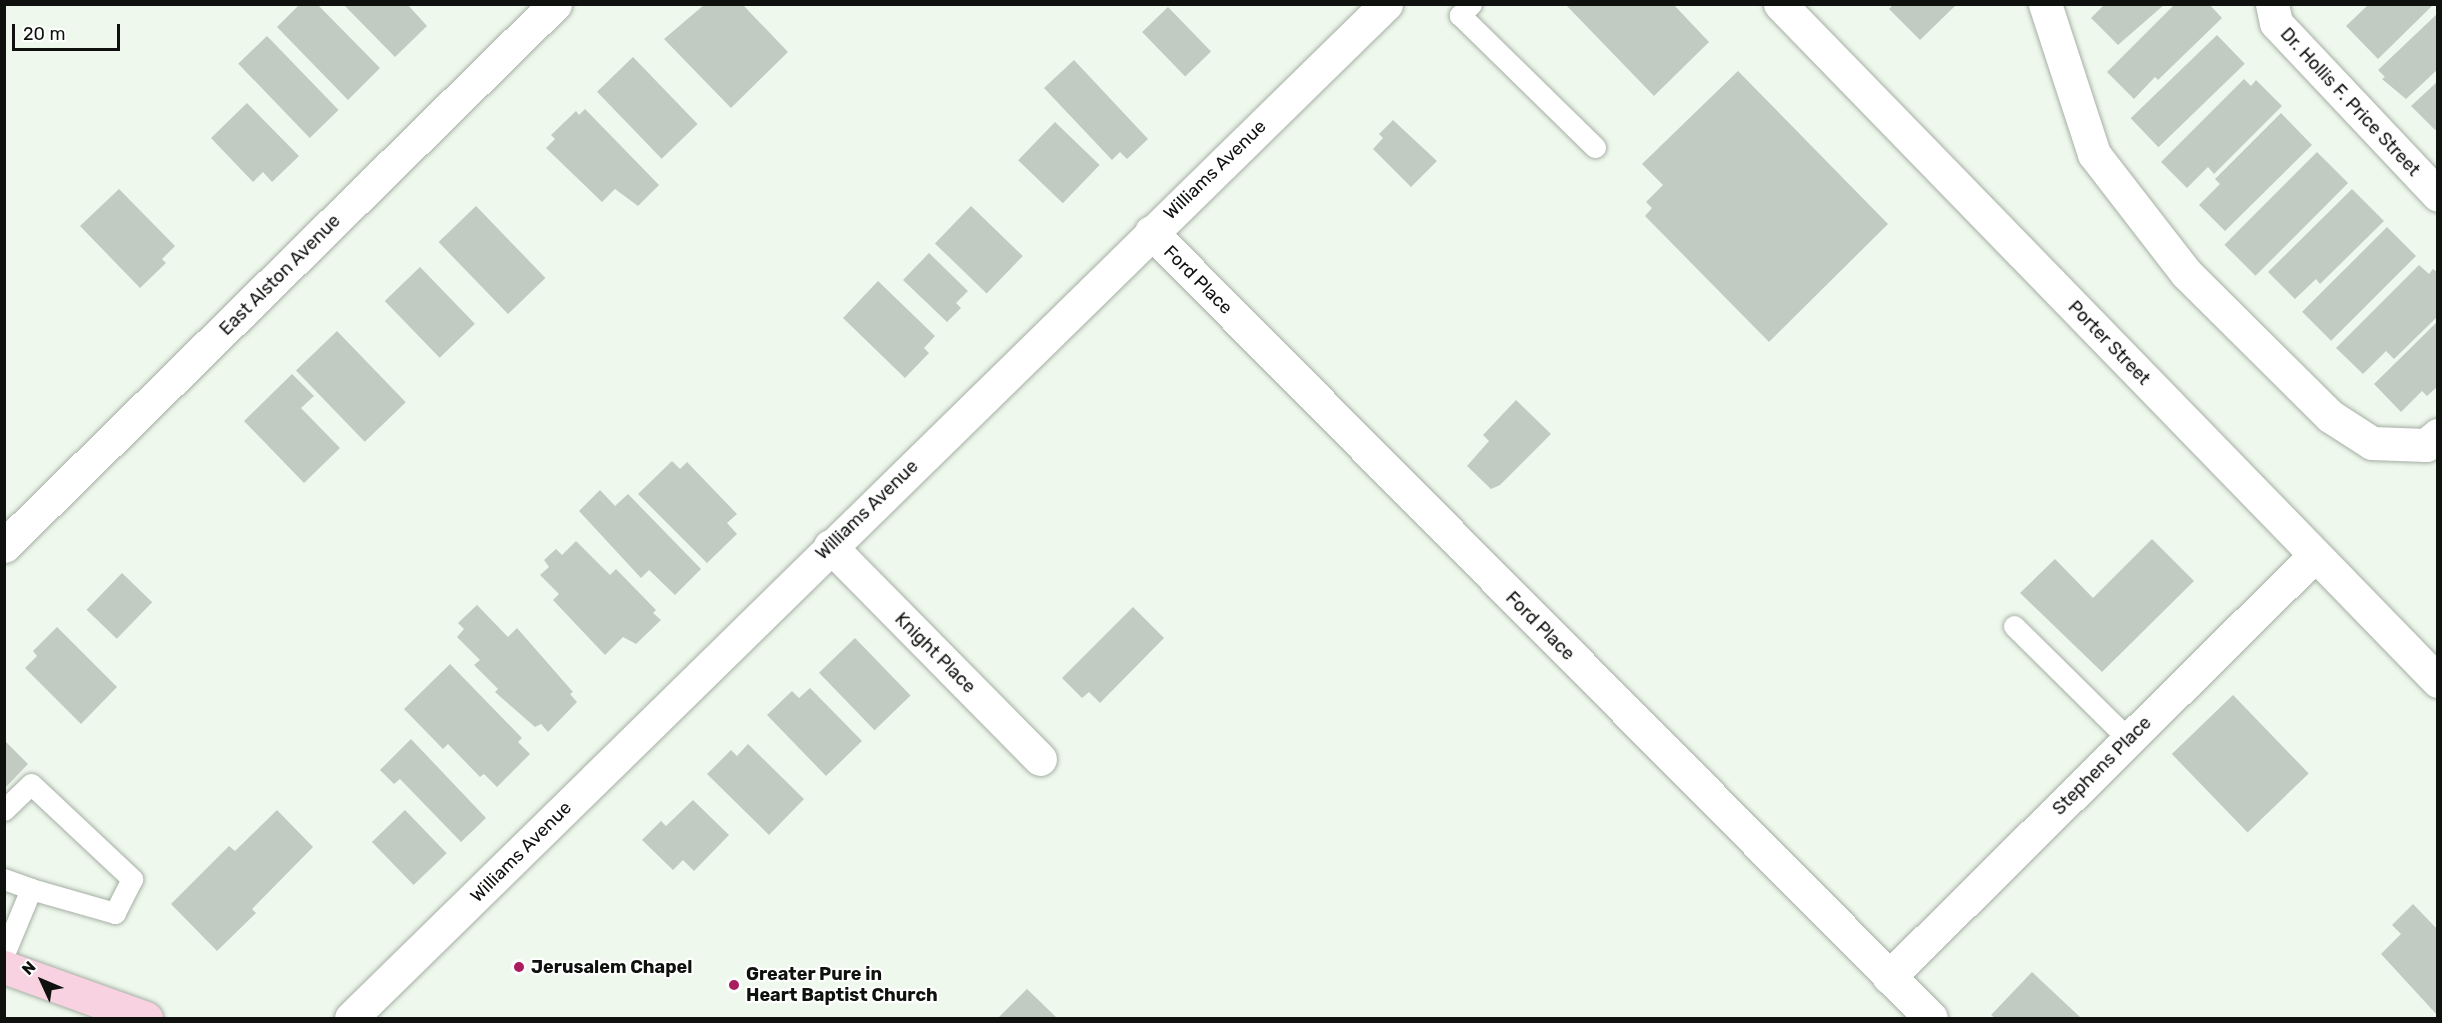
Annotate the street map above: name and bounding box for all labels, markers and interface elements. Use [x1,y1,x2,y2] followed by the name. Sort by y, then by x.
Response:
[15,12,123,50] scale bar
[23,23,65,45] text: 20 m
[2276,23,2424,181] street label: Dr. Hollis F. Price Street
[1159,116,1271,224] street label: Williams Avenue
[215,210,345,340] street label: East Alston Avenue
[1159,241,1237,319] street label: Ford Place
[2063,296,2155,390] street label: Porter Street
[811,456,923,564] street label: Williams Avenue
[1501,587,1579,665] street label: Ford Place
[890,608,980,698] street label: Knight Place
[2048,712,2156,820] street label: Stephens Place
[466,797,576,907] street label: Williams Avenue
[12,951,72,1011] north arrow
[531,956,692,978] place label: Jerusalem Chapel
[18,957,40,979] text: N
[512,960,526,974] marker: Jerusalem Chapel
[746,964,938,1006] place label: Greater Pure in Heart Baptist Church
[727,978,741,992] marker: Greater Pure in Heart Baptist Church

